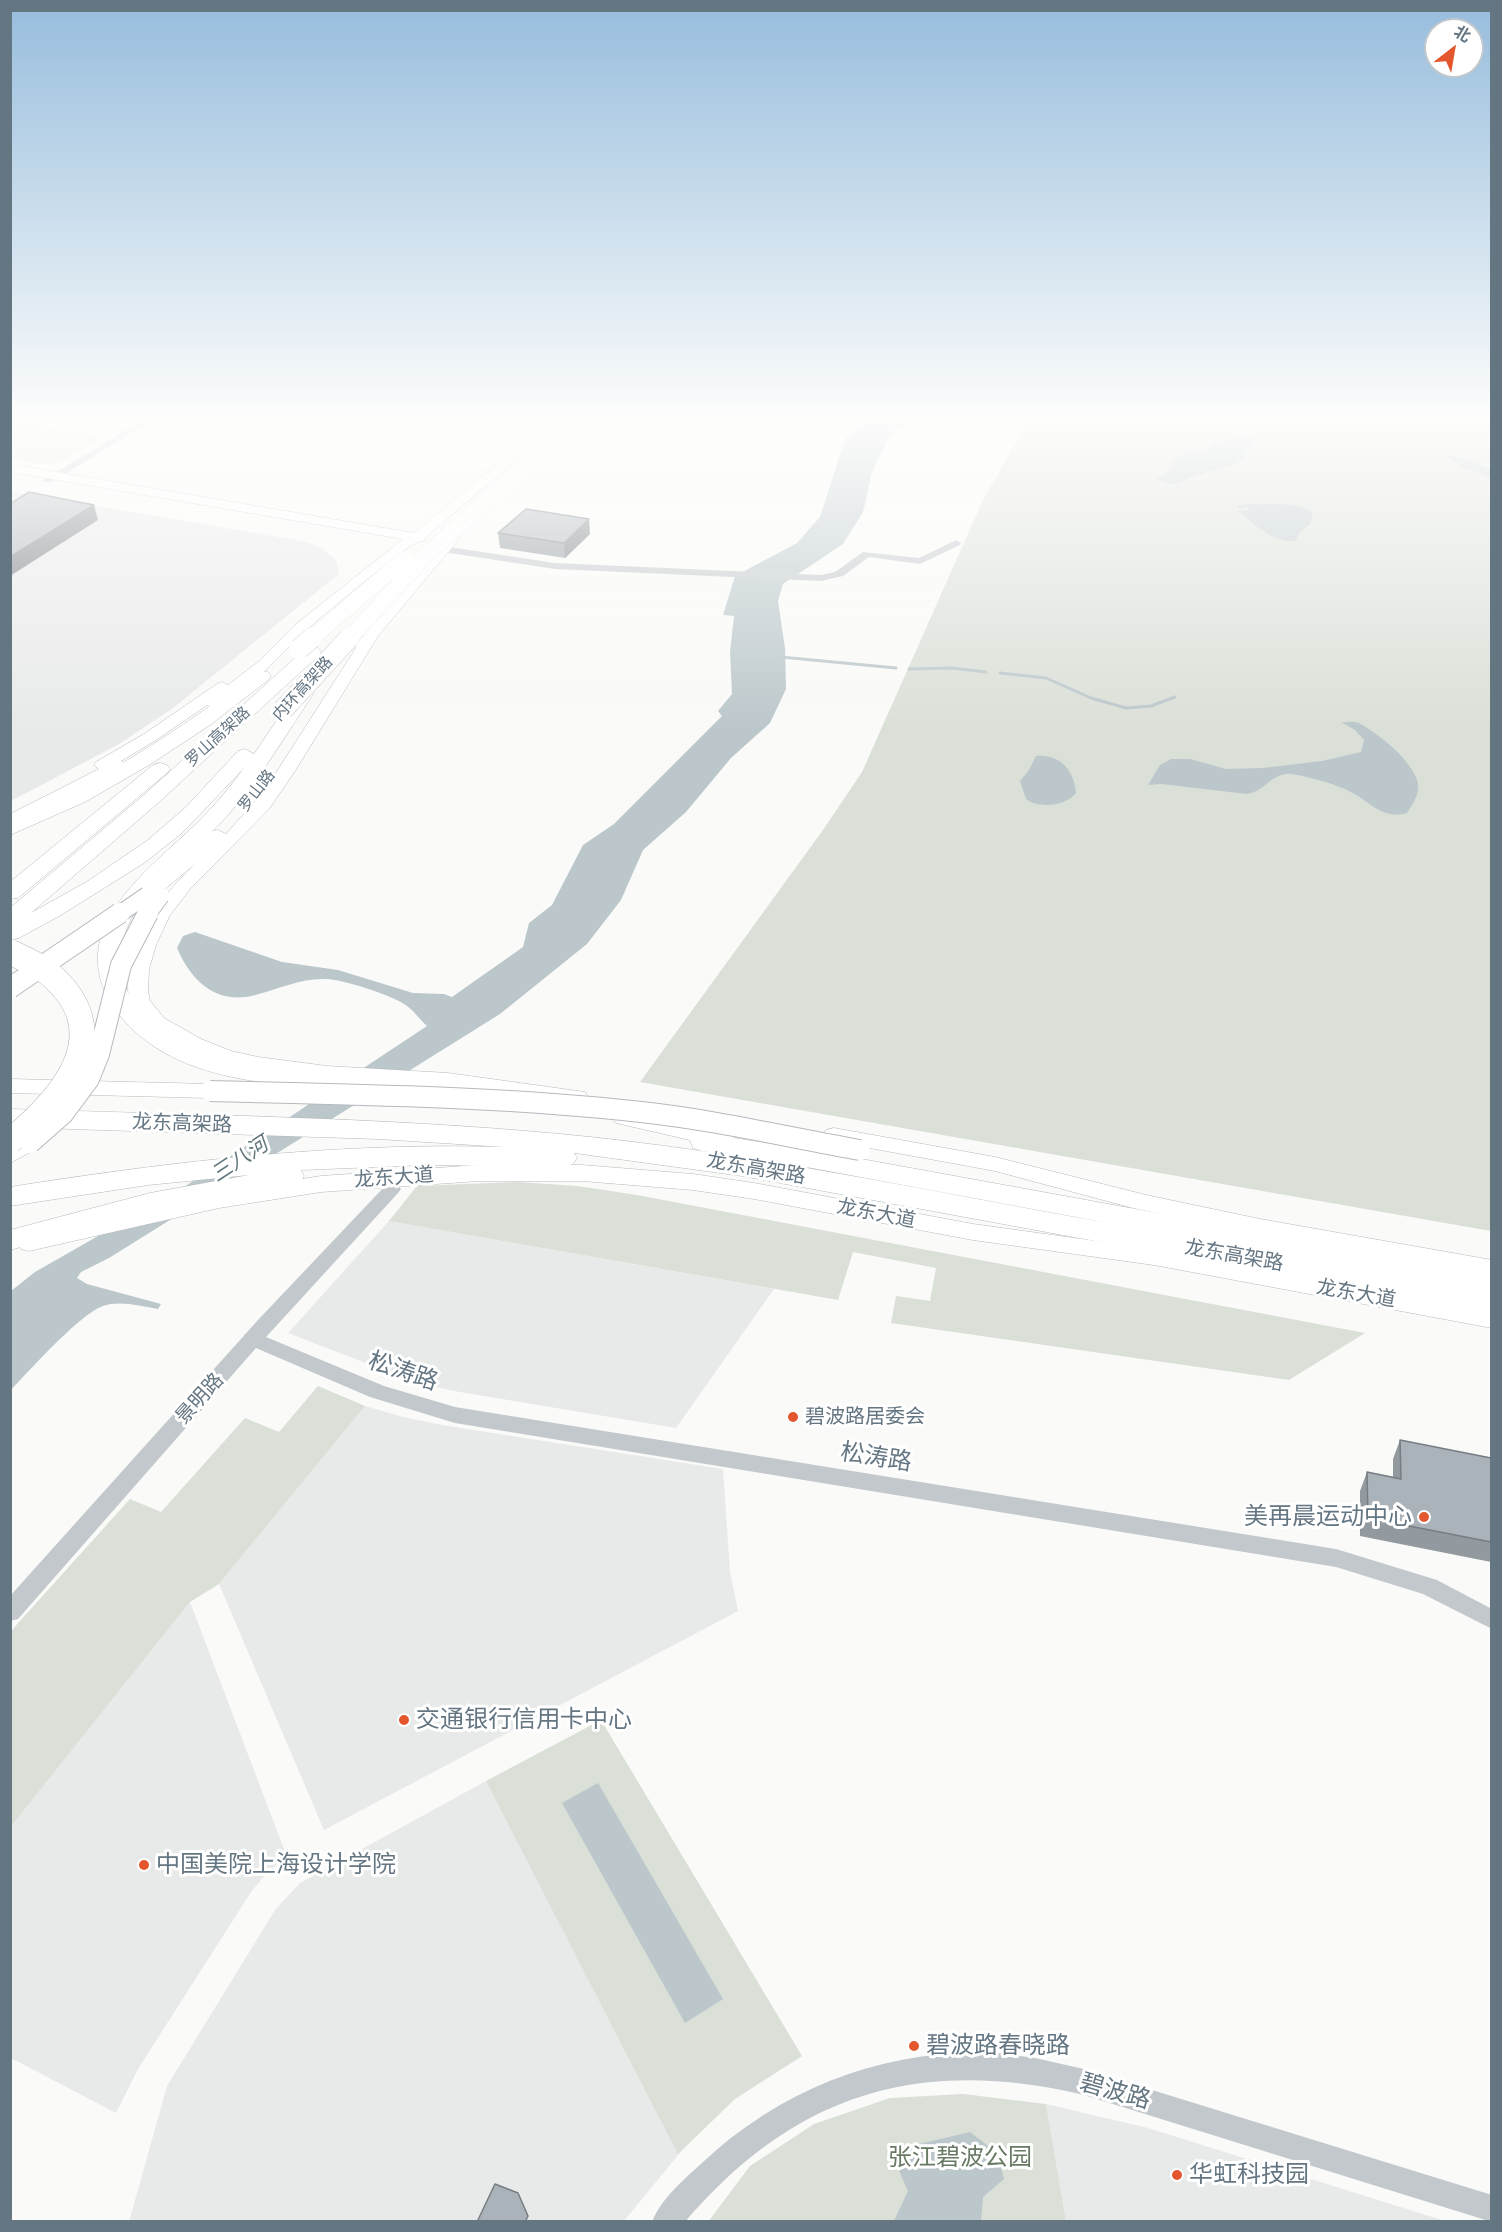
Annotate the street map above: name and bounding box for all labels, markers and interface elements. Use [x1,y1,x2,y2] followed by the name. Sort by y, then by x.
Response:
[1424,18,1484,78] north arrow
[1451,22,1474,46] text: 北
[269,653,337,725] street label: 内环高架路
[182,703,254,771] street label: 罗山高架路
[235,766,279,816] street label: 罗山路
[132,1110,232,1138] street label: 龙东高架路
[207,1132,273,1188] water label: 三八河
[705,1148,807,1190] street label: 龙东高架路
[353,1163,435,1193] street label: 龙东大道
[834,1195,918,1233] street label: 龙东大道
[1183,1235,1285,1277] street label: 龙东高架路
[1315,1275,1397,1313] street label: 龙东大道
[364,1347,442,1397] street label: 松涛路
[171,1369,229,1429] street label: 景明路
[805,1405,925,1429] place label: 碧波路居委会
[786,1410,800,1424] marker: 碧波路居委会
[838,1438,914,1478] street label: 松涛路
[1244,1503,1412,1531] place label: 美再晨运动中心
[1417,1510,1431,1524] marker: 美再晨运动中心
[416,1706,632,1734] place label: 交通银行信用卡中心
[397,1713,411,1727] marker: 交通银行信用卡中心
[156,1851,396,1879] place label: 中国美院上海设计学院
[137,1858,151,1872] marker: 中国美院上海设计学院
[926,2032,1070,2060] place label: 碧波路春晓路
[907,2039,921,2053] marker: 碧波路春晓路
[1076,2068,1154,2116] street label: 碧波路
[888,2144,1032,2172] park label: 张江碧波公园
[1189,2161,1309,2189] place label: 华虹科技园
[1170,2168,1184,2182] marker: 华虹科技园

